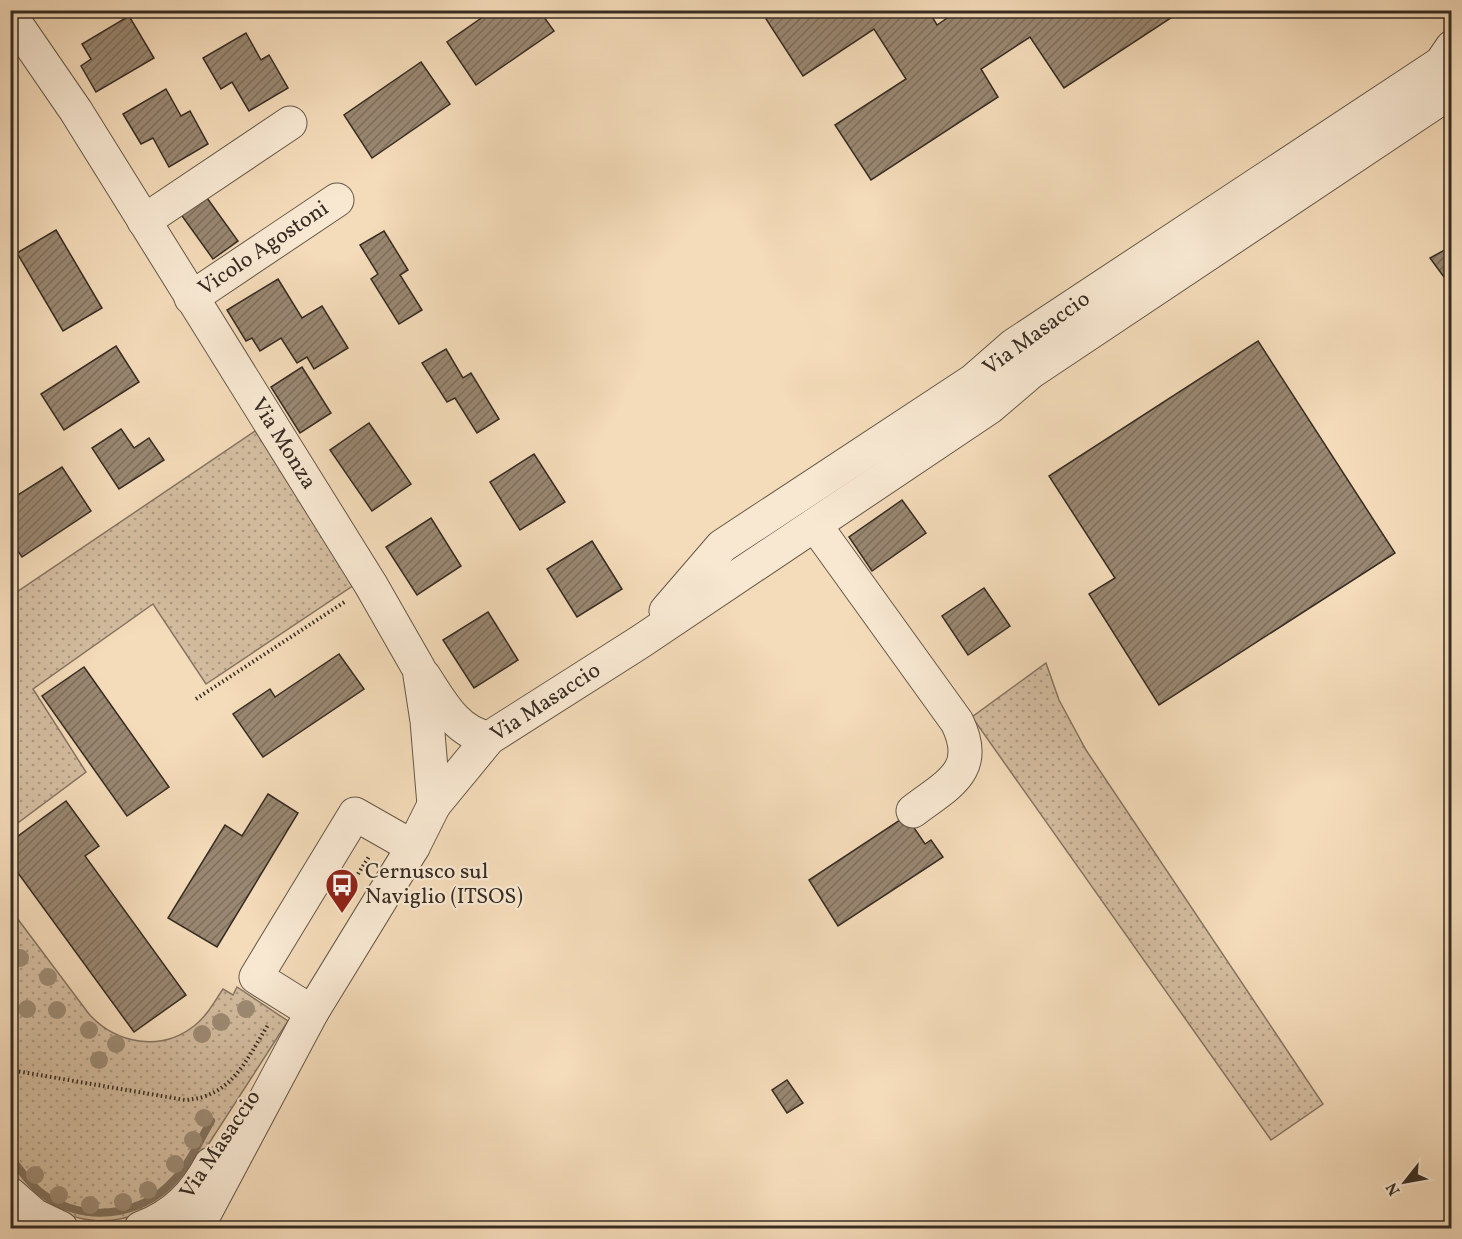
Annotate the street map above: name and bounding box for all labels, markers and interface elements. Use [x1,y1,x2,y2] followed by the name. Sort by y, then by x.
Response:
[193,194,335,304] street label: Vicolo Agostoni
[977,284,1097,384] street label: Via Masaccio
[243,392,323,496] street label: Via Monza
[485,656,607,750] street label: Via Masaccio
[365,857,523,913] place label: Cernusco sul Naviglio (ITSOS)
[324,867,360,914] bus stop icon: Cernusco sul Naviglio (ITSOS)
[173,1084,269,1206] street label: Via Masaccio
[1375,1152,1435,1212] north arrow
[1381,1178,1406,1199] text: N

